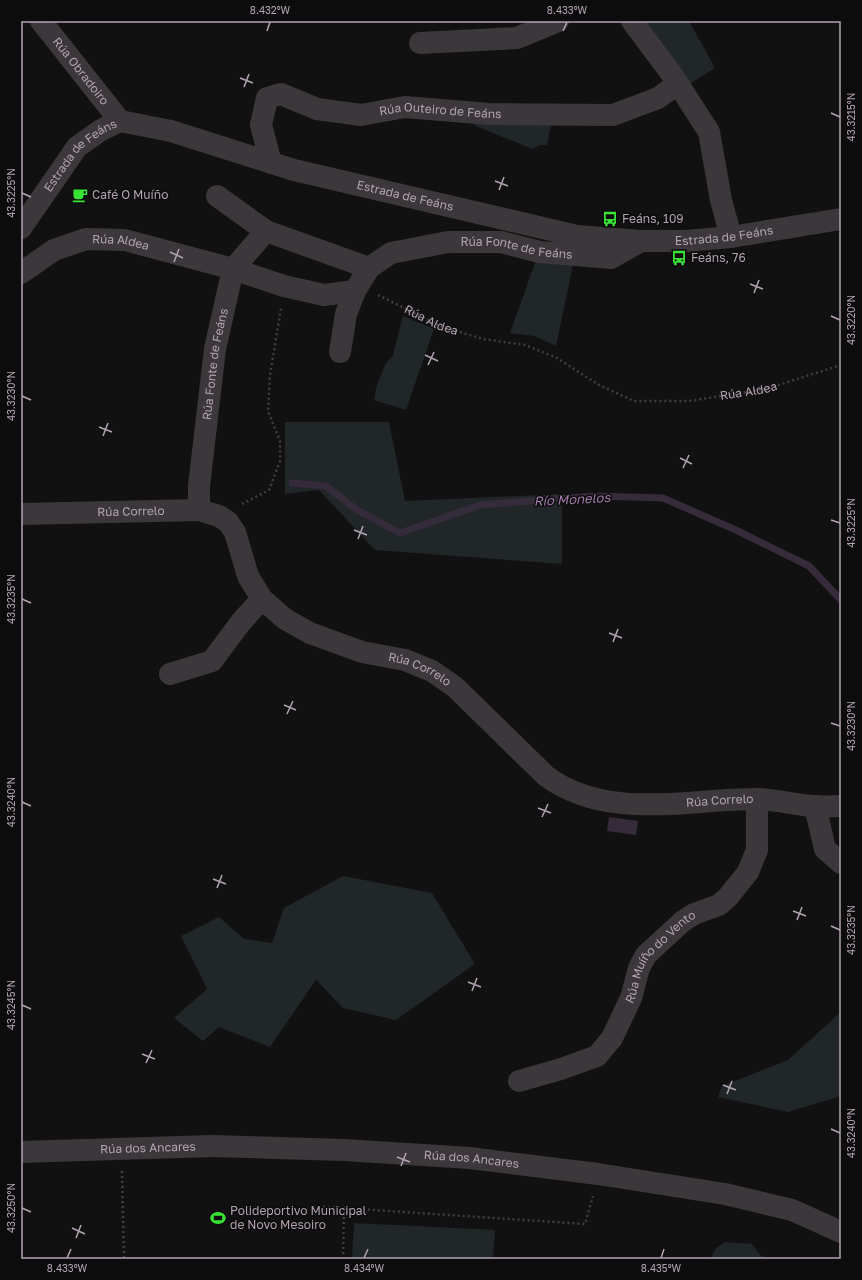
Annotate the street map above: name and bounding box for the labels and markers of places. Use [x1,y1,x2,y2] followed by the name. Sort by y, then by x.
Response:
[71,186,89,204] cafe icon: Café O Muíño
[92,187,168,202] place label: Café O Muíño
[601,210,619,228] bus stop icon: Feáns, 109
[622,211,684,226] place label: Feáns, 109
[670,249,688,267] bus stop icon: Feáns, 76
[691,250,746,265] place label: Feáns, 76
[230,1203,367,1232] place label: Polideportivo Municipal de Novo Mesoiro
[209,1209,227,1227] sports icon: Polideportivo Municipal de Novo Mesoiro

